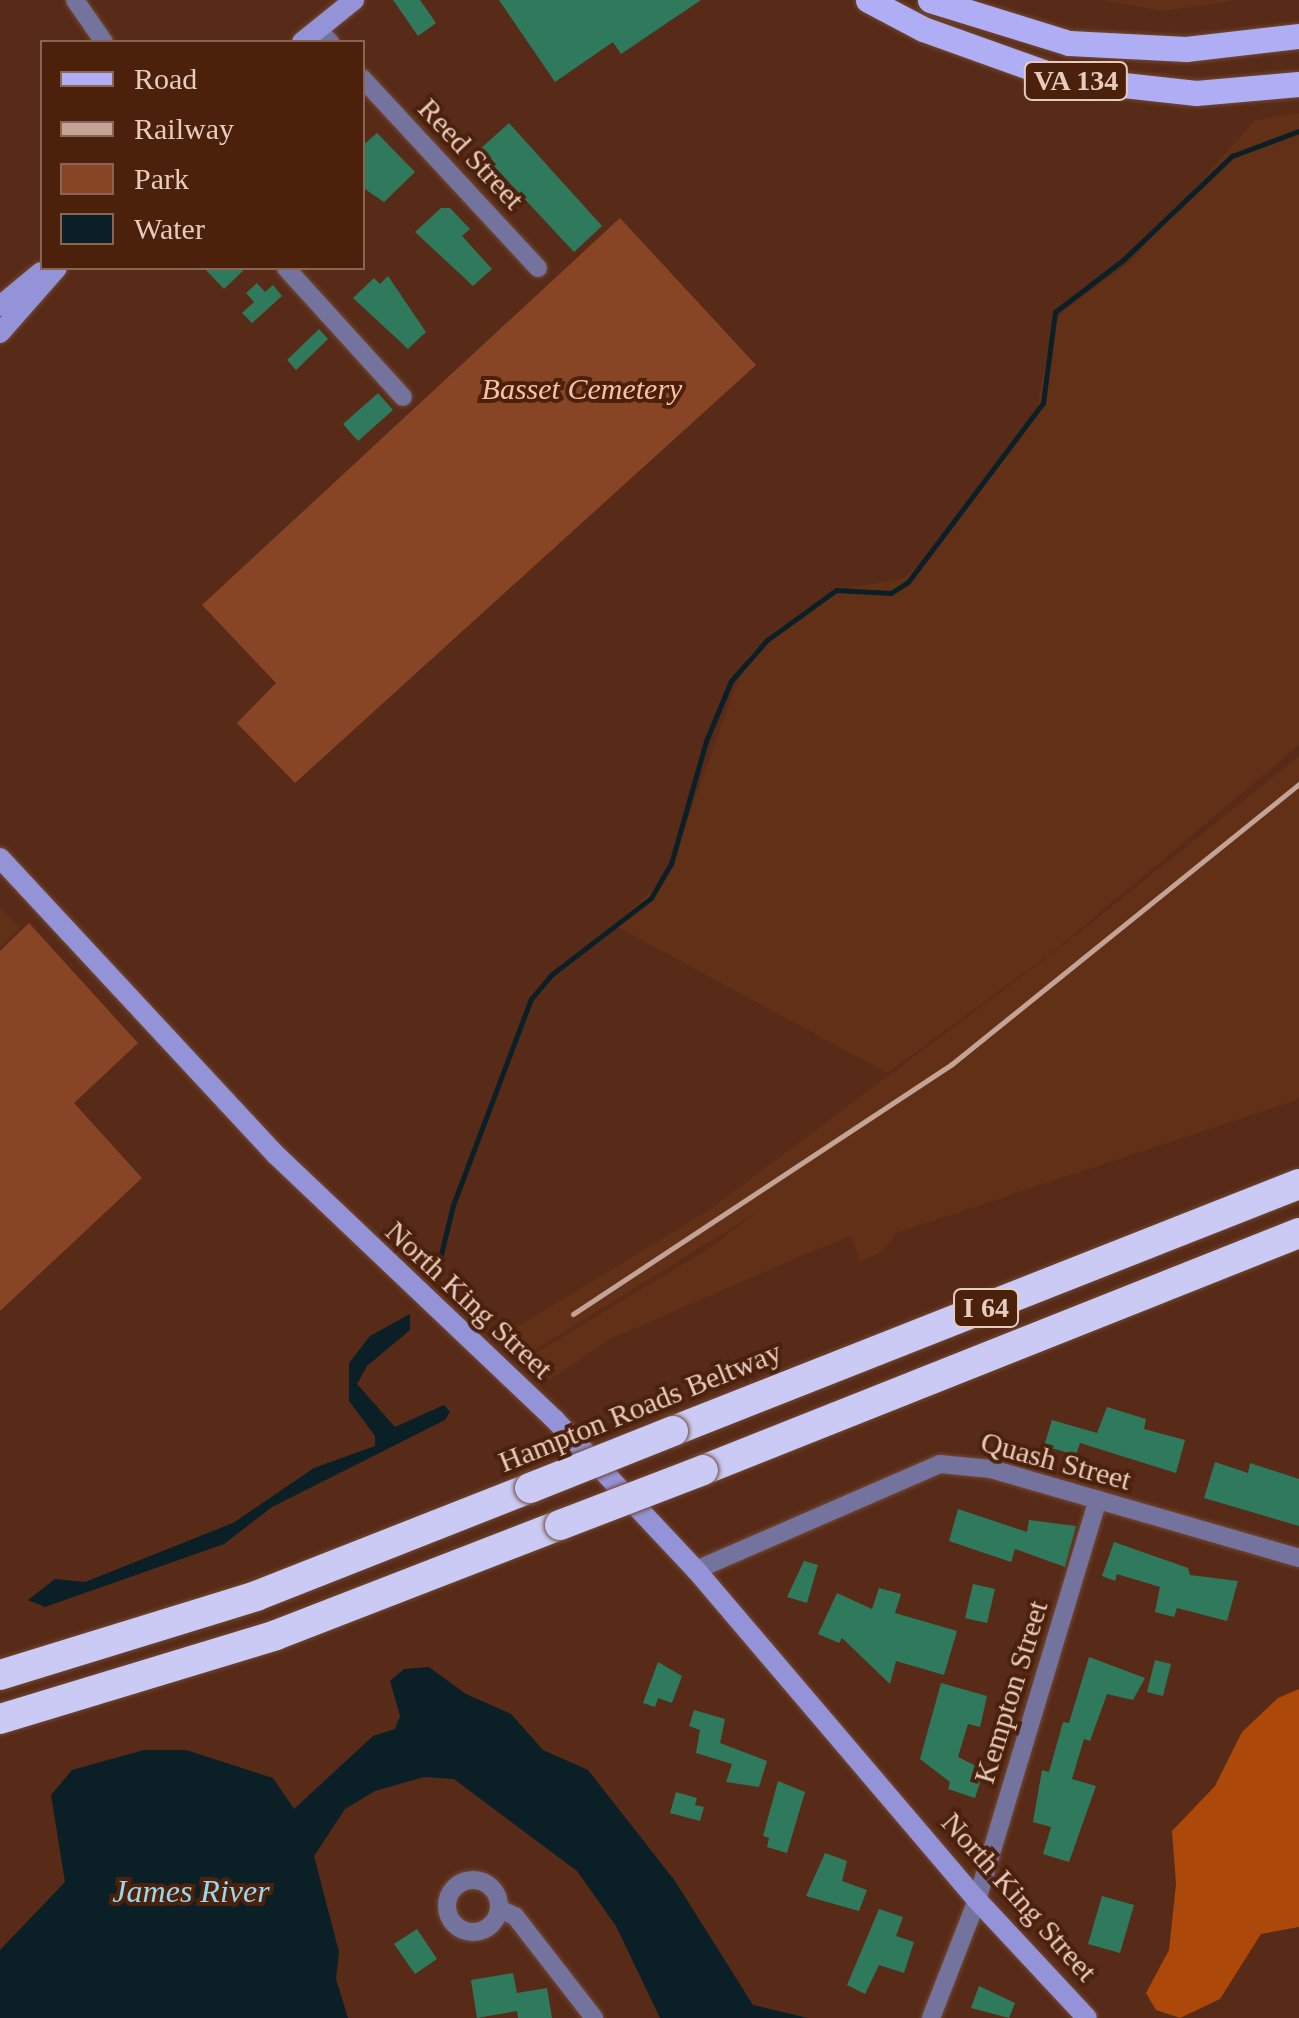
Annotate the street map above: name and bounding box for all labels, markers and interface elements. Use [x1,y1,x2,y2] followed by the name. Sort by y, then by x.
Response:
[40,40,365,270] legend
[1021,58,1131,104] road number: VA 134
[134,62,197,95] text: Road
[410,91,532,217] street label: Reed Street
[134,112,234,145] text: Railway
[134,162,189,195] text: Park
[134,212,205,245] text: Water
[482,371,682,407] park label: Basset Cemetery
[378,1214,560,1386] street label: North King Street
[951,1285,1021,1331] road number: I 64
[493,1334,787,1480] street label: Hampton Roads Beltway
[977,1424,1135,1498] street label: Quash Street
[966,1596,1056,1788] street label: Kempton Street
[934,1805,1104,1989] street label: North King Street
[112,1872,270,1910] water label: James River

